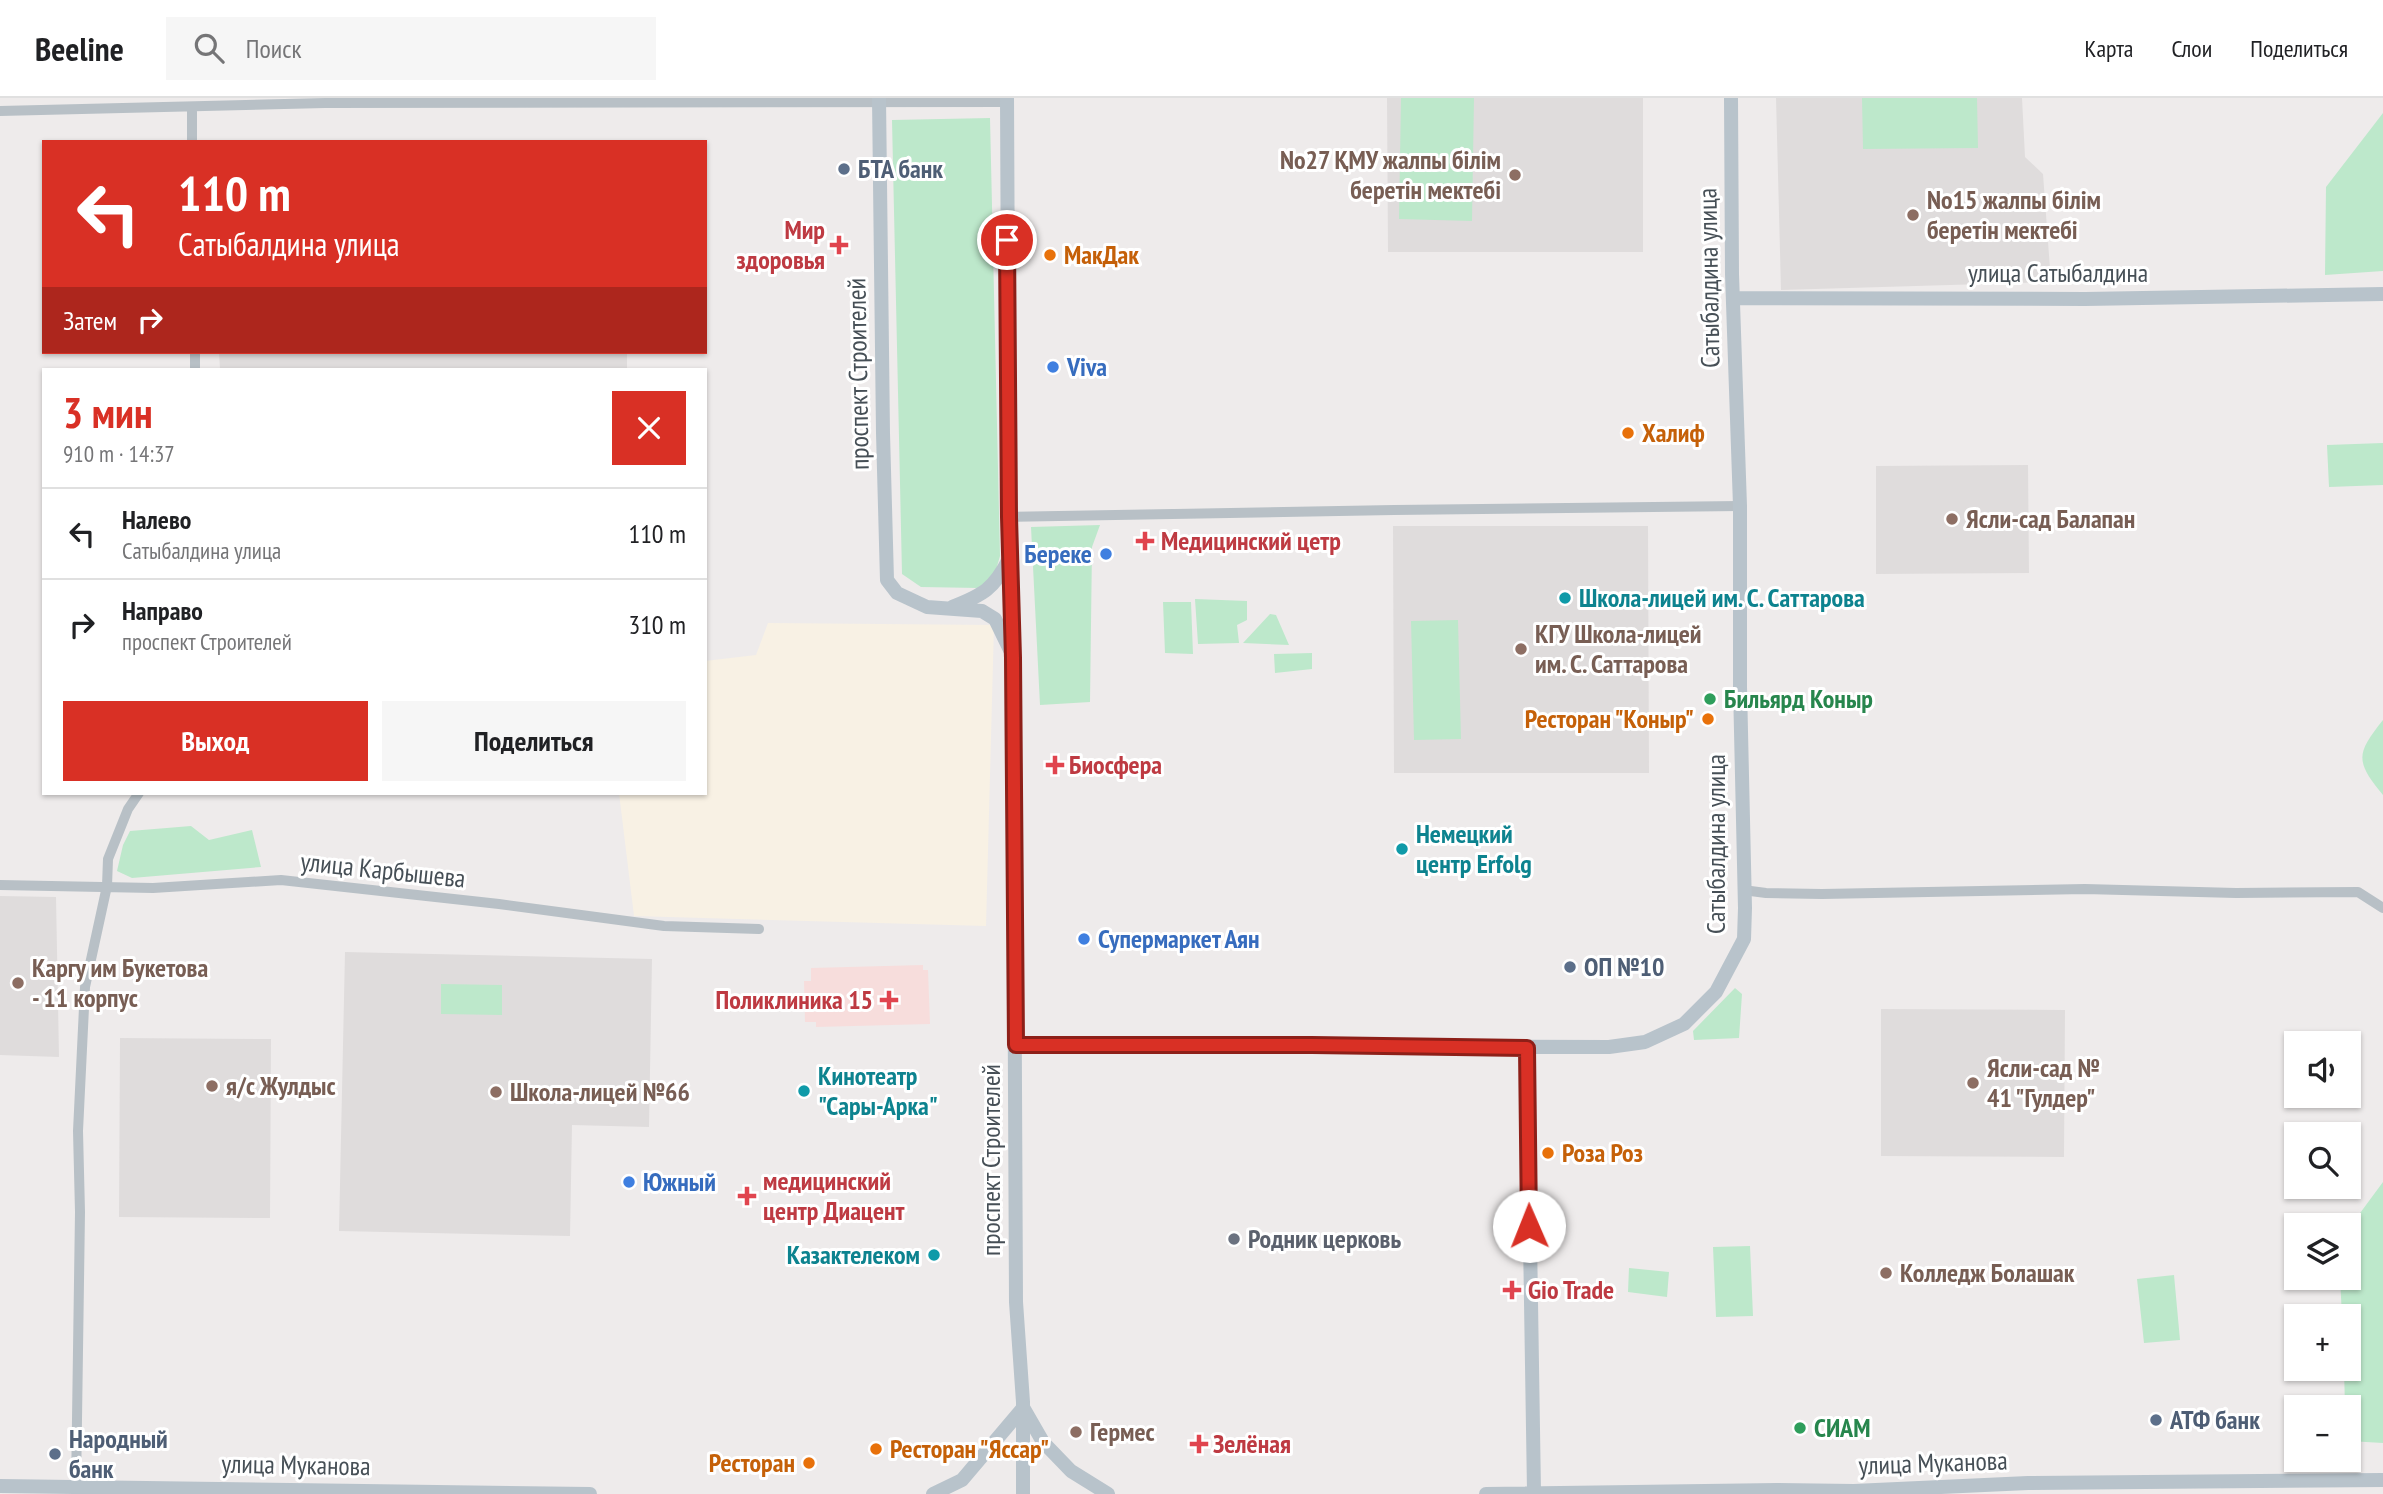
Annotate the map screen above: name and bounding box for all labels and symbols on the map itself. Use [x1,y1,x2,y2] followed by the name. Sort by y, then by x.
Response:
[1280,143,1501,206] place label: No27 ҚМУ жалпы білім беретін мектебі
[858,152,943,185] place label: БТА банк
[836,161,852,177] marker: БТА банк
[1507,167,1523,183] marker: No27 ҚМУ жалпы білім беретін мектебі
[1927,183,2101,246] place label: No15 жалпы білім беретін мектебі
[1690,188,1727,368] street label: Сатыбалдина улица
[1905,207,1921,223] marker: No15 жалпы білім беретін мектебі
[977,210,1037,270] pin
[737,213,825,276] place label: Мир здоровья
[831,237,847,253] marker: Мир здоровья
[1064,238,1139,271] place label: МакДак
[1042,247,1058,263] marker: МакДак
[1968,256,2148,289] street label: улица Сатыбалдина
[839,278,876,470] street label: проспект Строителей
[1066,350,1107,383] place label: Viva
[1045,359,1061,375] marker: Viva
[1642,416,1705,449] place label: Халиф
[1620,425,1636,441] marker: Халиф
[1966,502,2135,535] place label: Ясли-сад Балапан
[1944,511,1960,527] marker: Ясли-сад Балапан
[1161,524,1341,557] place label: Медицинский цетр
[1135,531,1155,551] marker: Медицинский цетр
[1024,537,1092,570] place label: Береке
[1098,546,1114,562] marker: Береке
[1579,581,1865,614] place label: Школа-лицей им. С. Саттарова
[1557,590,1573,606] marker: Школа-лицей им. С. Саттарова
[1535,617,1702,680] place label: КГУ Школа-лицей им. С. Саттарова
[1513,641,1529,657] marker: КГУ Школа-лицей им. С. Саттарова
[1724,682,1873,715] place label: Бильярд Коныр
[1702,691,1718,707] marker: Бильярд Коныр
[1525,702,1694,735] place label: Ресторан "Коныр"
[1700,711,1716,727] marker: Ресторан "Коныр"
[1069,748,1162,781] place label: Биосфера
[1699,754,1732,934] street label: Сатыбалдина улица
[1047,757,1063,773] marker: Биосфера
[1416,817,1532,880] place label: Немецкий центр Erfolg
[1394,841,1410,857] marker: Немецкий центр Erfolg
[299,844,467,895] street label: улица Карбышева
[1098,922,1260,955] place label: Супермаркет Аян
[1076,931,1092,947] marker: Супермаркет Аян
[1584,950,1664,983] place label: ОП №10
[32,951,208,1014] place label: Каргу им Букетова - 11 корпус
[1562,959,1578,975] marker: ОП №10
[10,975,26,991] marker: Каргу им Букетова - 11 корпус
[716,983,873,1016] place label: Поликлиника 15
[879,990,899,1010] marker: Поликлиника 15
[1987,1051,2100,1114] place label: Ясли-сад № 41 "Гулдер"
[818,1059,938,1122] place label: Кинотеатр "Сары-Арка"
[974,1064,1007,1256] street label: проспект Строителей
[226,1069,336,1102] place label: я/c Жулдыс
[510,1075,690,1108] place label: Школа-лицей №66
[1965,1075,1981,1091] marker: Ясли-сад № 41 "Гулдер"
[204,1078,220,1094] marker: я/c Жулдыс
[796,1083,812,1099] marker: Кинотеатр "Сары-Арка"
[488,1084,504,1100] marker: Школа-лицей №66
[1562,1136,1643,1169] place label: Роза Роз
[1540,1145,1556,1161] marker: Роза Роз
[763,1164,905,1227] place label: медицинский центр Диацент
[643,1165,716,1198] place label: Южный
[621,1174,637,1190] marker: Южный
[737,1186,757,1206] marker: медицинский центр Диацент
[1492,1189,1566,1263] position arrow
[1248,1222,1401,1255] place label: Родник церковь
[1226,1231,1242,1247] marker: Родник церковь
[787,1238,920,1271] place label: Казактелеком
[926,1247,942,1263] marker: Казактелеком
[1900,1256,2075,1289] place label: Колледж Болашак
[1878,1265,1894,1281] marker: Колледж Болашак
[1528,1273,1614,1306] place label: Gio Trade
[1502,1280,1522,1300] marker: Gio Trade
[2169,1403,2260,1436] place label: АТФ банк
[1814,1411,1870,1444] place label: СИАМ
[2148,1412,2164,1428] marker: АТФ банк
[1090,1415,1155,1448] place label: Гермес
[1792,1420,1808,1436] marker: СИАМ
[69,1422,168,1485] place label: Народный банк
[1068,1424,1084,1440] marker: Гермес
[1213,1427,1291,1460] place label: Зелёная
[890,1432,1049,1465] place label: Ресторан "Яссар"
[1191,1436,1207,1452] marker: Зелёная
[868,1441,884,1457] marker: Ресторан "Яссар"
[1858,1443,2008,1482] street label: улица Муканова
[47,1446,63,1462] marker: Народный банк
[709,1446,795,1479] place label: Ресторан
[221,1447,371,1482] street label: улица Муканова
[801,1455,817,1471] marker: Ресторан

